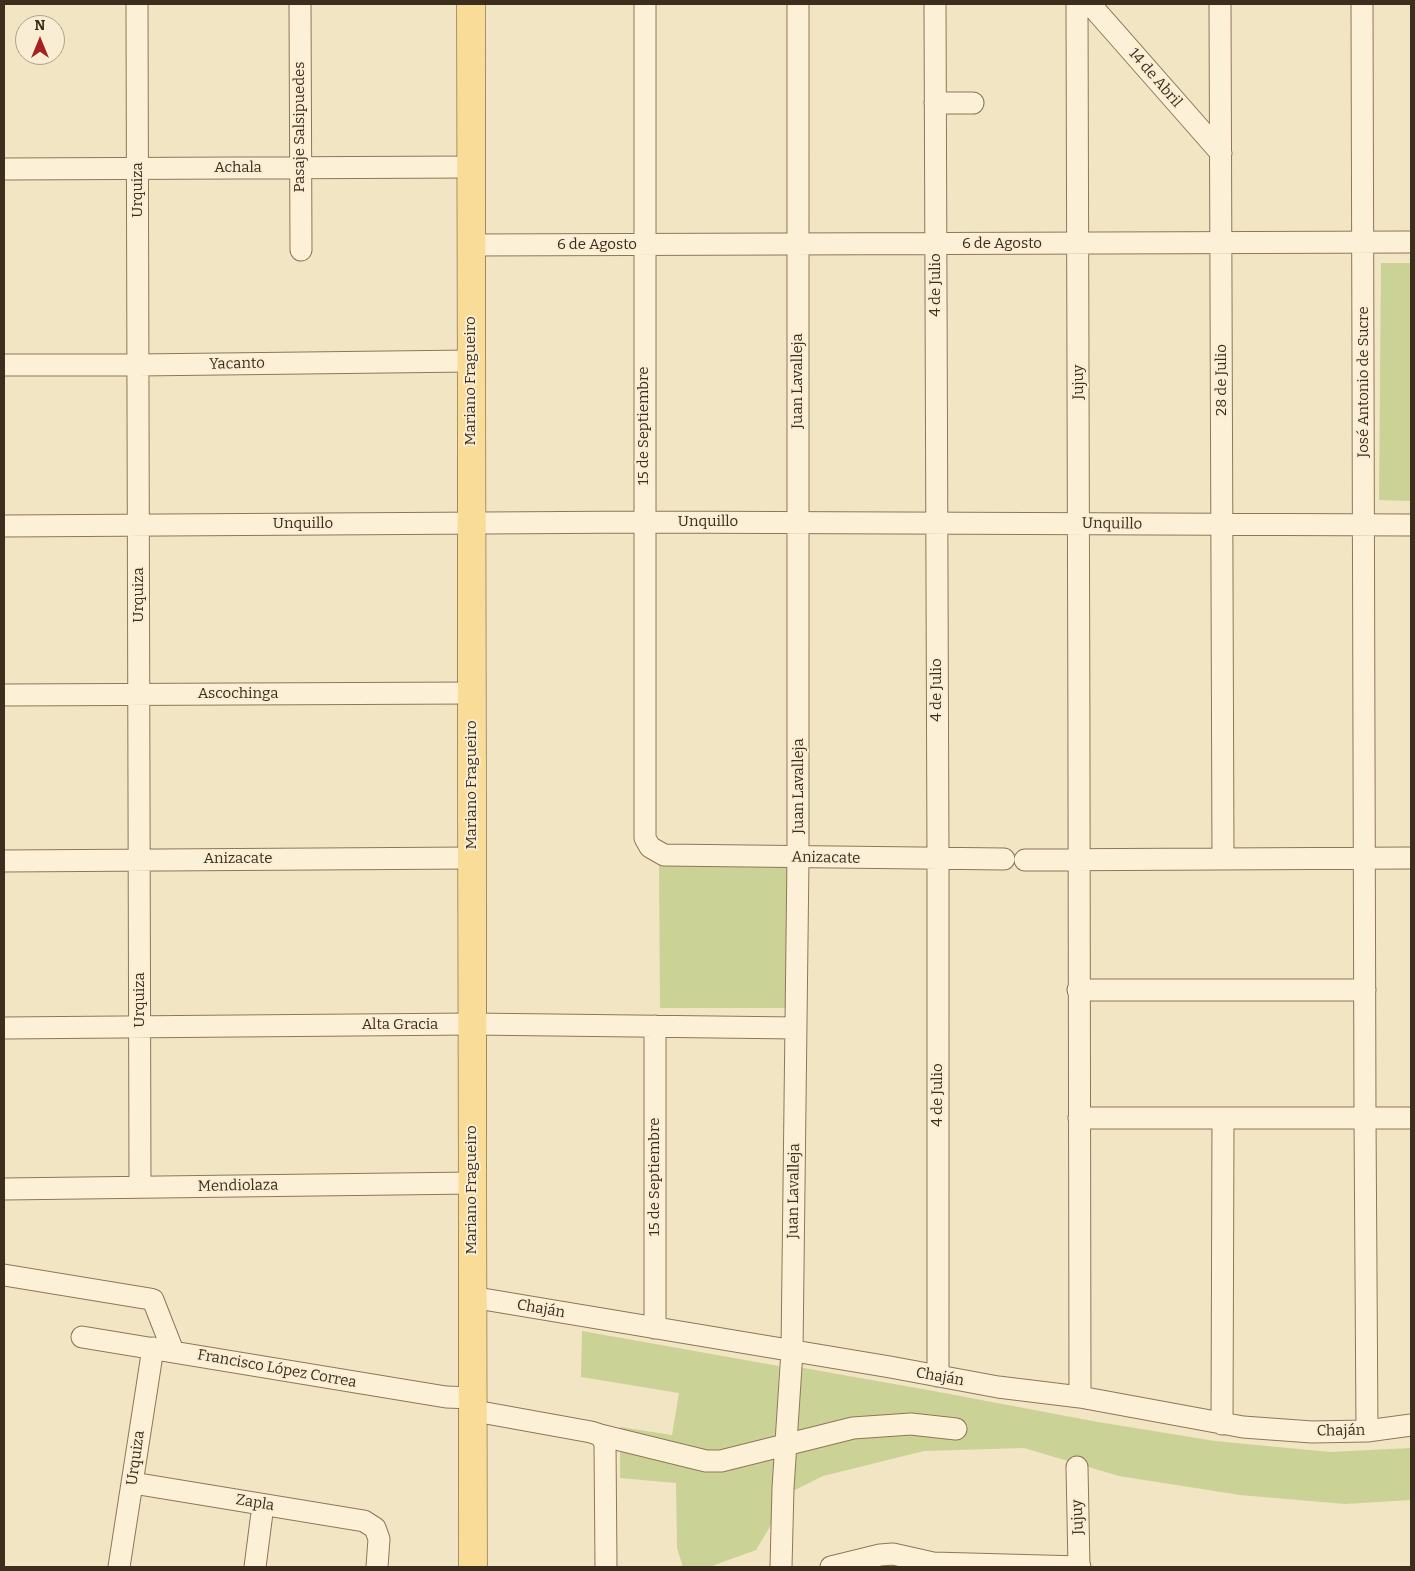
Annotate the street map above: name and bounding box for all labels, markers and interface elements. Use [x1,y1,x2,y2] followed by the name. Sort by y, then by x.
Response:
[15,15,65,65] north arrow
[35,17,45,34] text: N
[1124,45,1186,111] street label: 14 de Abril
[291,62,309,192] street label: Pasaje Salsipuedes
[214,159,262,177] street label: Achala
[129,162,147,218] street label: Urquiza
[962,235,1042,253] street label: 6 de Agosto
[557,236,637,254] street label: 6 de Agosto
[927,253,945,317] street label: 4 de Julio
[1355,306,1373,458] street label: José Antonio de Sucre
[462,316,480,446] street label: Mariano Fragueiro
[789,333,807,429] street label: Juan Lavalleja
[1213,344,1231,416] street label: 28 de Julio
[209,355,265,373] street label: Yacanto
[1070,364,1088,400] street label: Jujuy
[635,367,653,485] street label: 15 de Septiembre
[678,513,738,531] street label: Unquillo
[1082,514,1142,534] street label: Unquillo
[273,515,333,533] street label: Unquillo
[130,567,148,623] street label: Urquiza
[928,658,946,722] street label: 4 de Julio
[198,685,278,703] street label: Ascochinga
[463,720,481,850] street label: Mariano Fragueiro
[790,738,808,834] street label: Juan Lavalleja
[791,848,861,868] street label: Anizacate
[204,850,272,868] street label: Anizacate
[131,972,149,1028] street label: Urquiza
[362,1016,438,1034] street label: Alta Gracia
[929,1063,947,1127] street label: 4 de Julio
[646,1118,664,1236] street label: 15 de Septiembre
[463,1125,481,1255] street label: Mariano Fragueiro
[784,1143,804,1239] street label: Juan Lavalleja
[198,1176,278,1196] street label: Mendiolaza
[516,1296,566,1322] street label: Chaján
[196,1346,358,1392] street label: Francisco López Correa
[915,1364,965,1390] street label: Chaján
[1317,1422,1365,1440] street label: Chaján
[123,1429,149,1487] street label: Urquiza
[234,1491,276,1515] street label: Zapla
[1068,1499,1088,1535] street label: Jujuy

